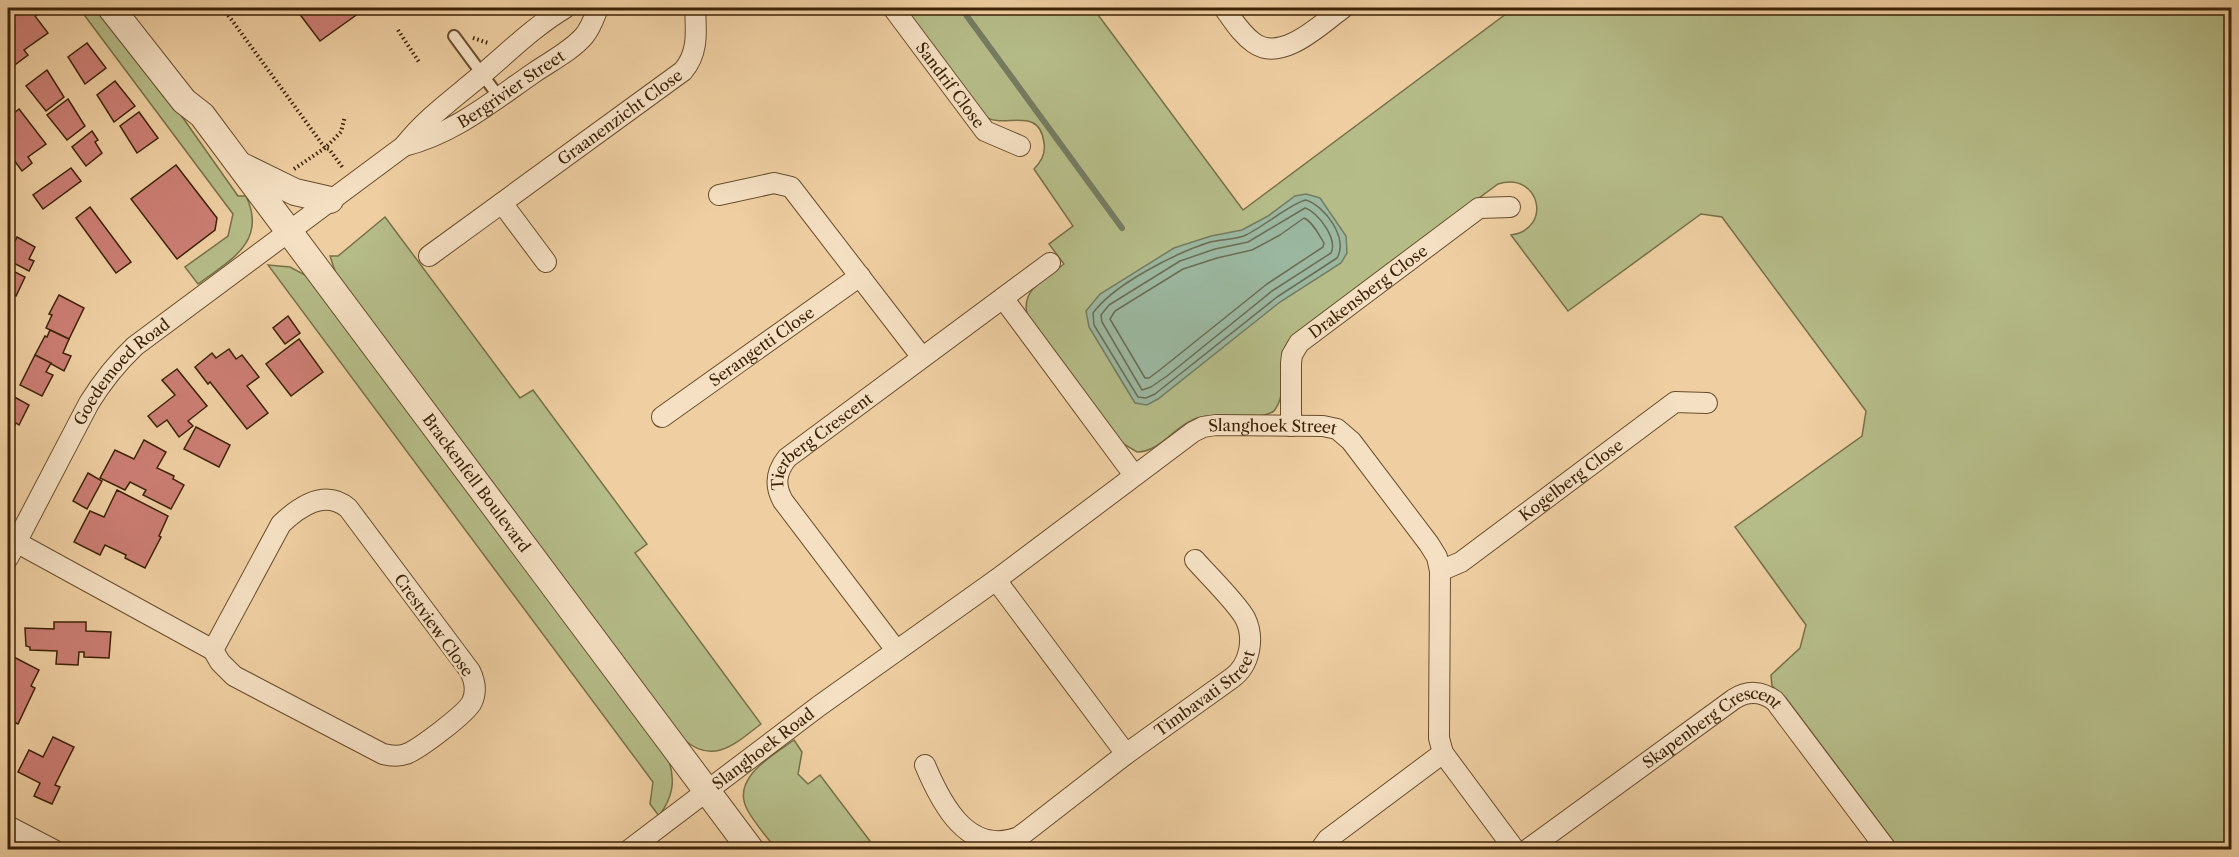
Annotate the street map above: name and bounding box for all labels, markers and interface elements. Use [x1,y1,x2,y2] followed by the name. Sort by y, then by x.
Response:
[912,38,989,132] street label: Sandrif Close
[454,45,569,132] street label: Bergrivier Street
[553,65,686,169] street label: Graanenzicht Close
[1304,240,1431,342] street label: Drakensberg Close
[705,302,818,390] street label: Serangetti Close
[69,314,174,429] street label: Goedemoed Road
[767,388,877,491] street label: Tierberg Crescent
[418,410,535,556] street label: Brackenfell Boulevard
[1207,415,1339,439] street label: Slanghoek Street
[1515,435,1627,525] street label: Kogelberg Close
[390,570,478,680] street label: Crestview Close
[1150,648,1259,740] street label: Timbavati Street
[1638,683,1787,773] street label: Skapenberg Crescent
[708,703,818,794] street label: Slanghoek Road

